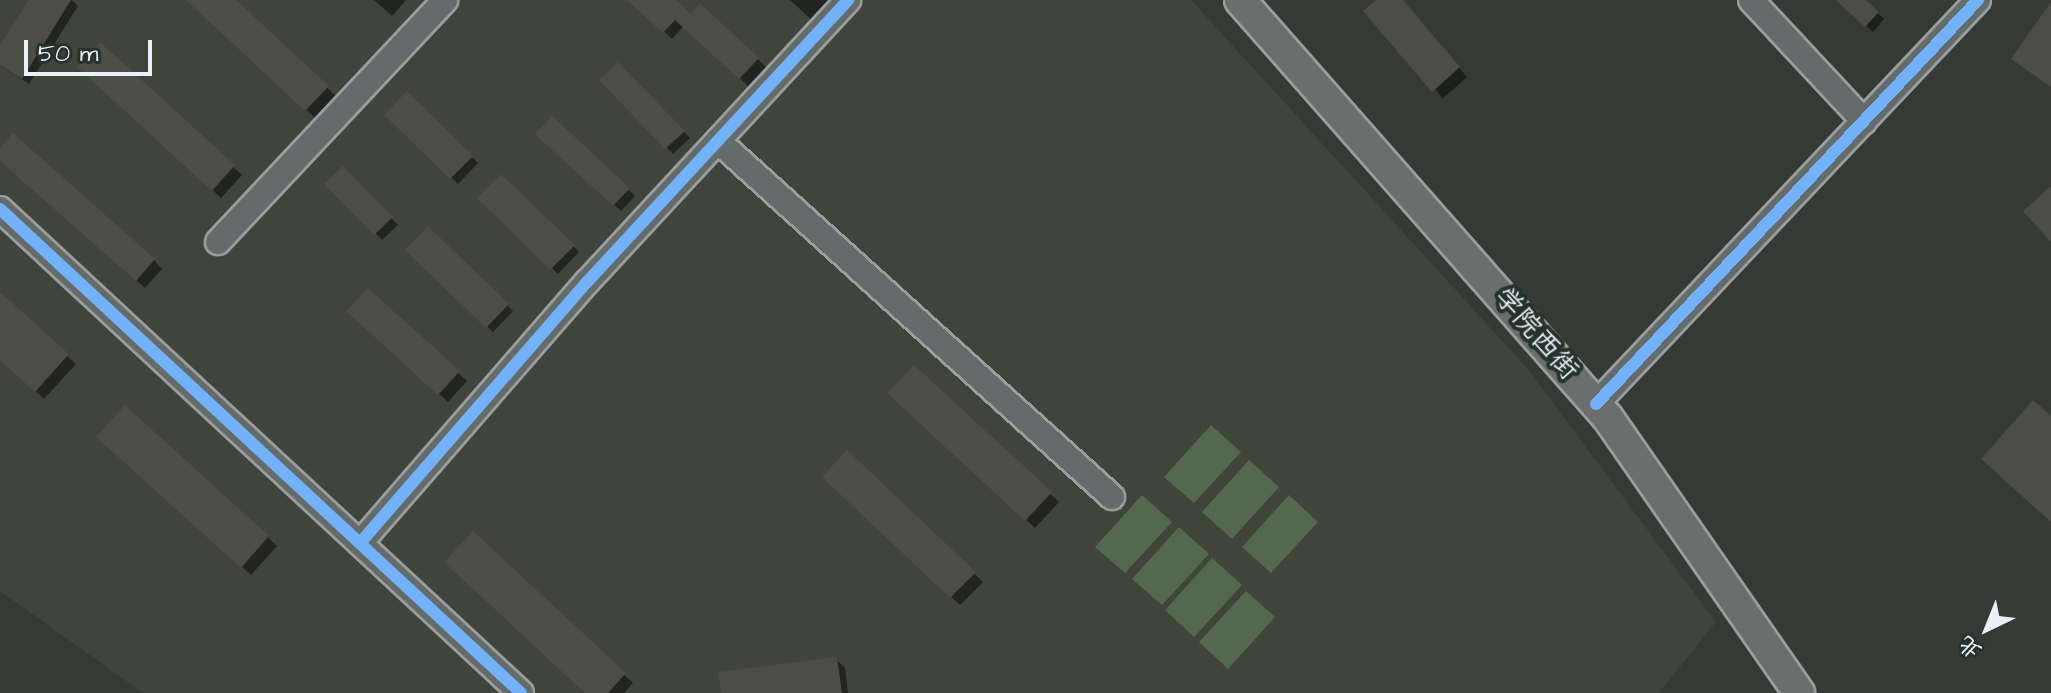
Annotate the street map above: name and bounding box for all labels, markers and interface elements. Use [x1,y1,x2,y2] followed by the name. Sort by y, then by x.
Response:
[28,24,156,74] scale bar
[38,37,98,71] text: 50 m
[1487,281,1585,387] street label: 学院西街
[1947,589,2027,669] north arrow
[1952,628,1989,666] text: 北

